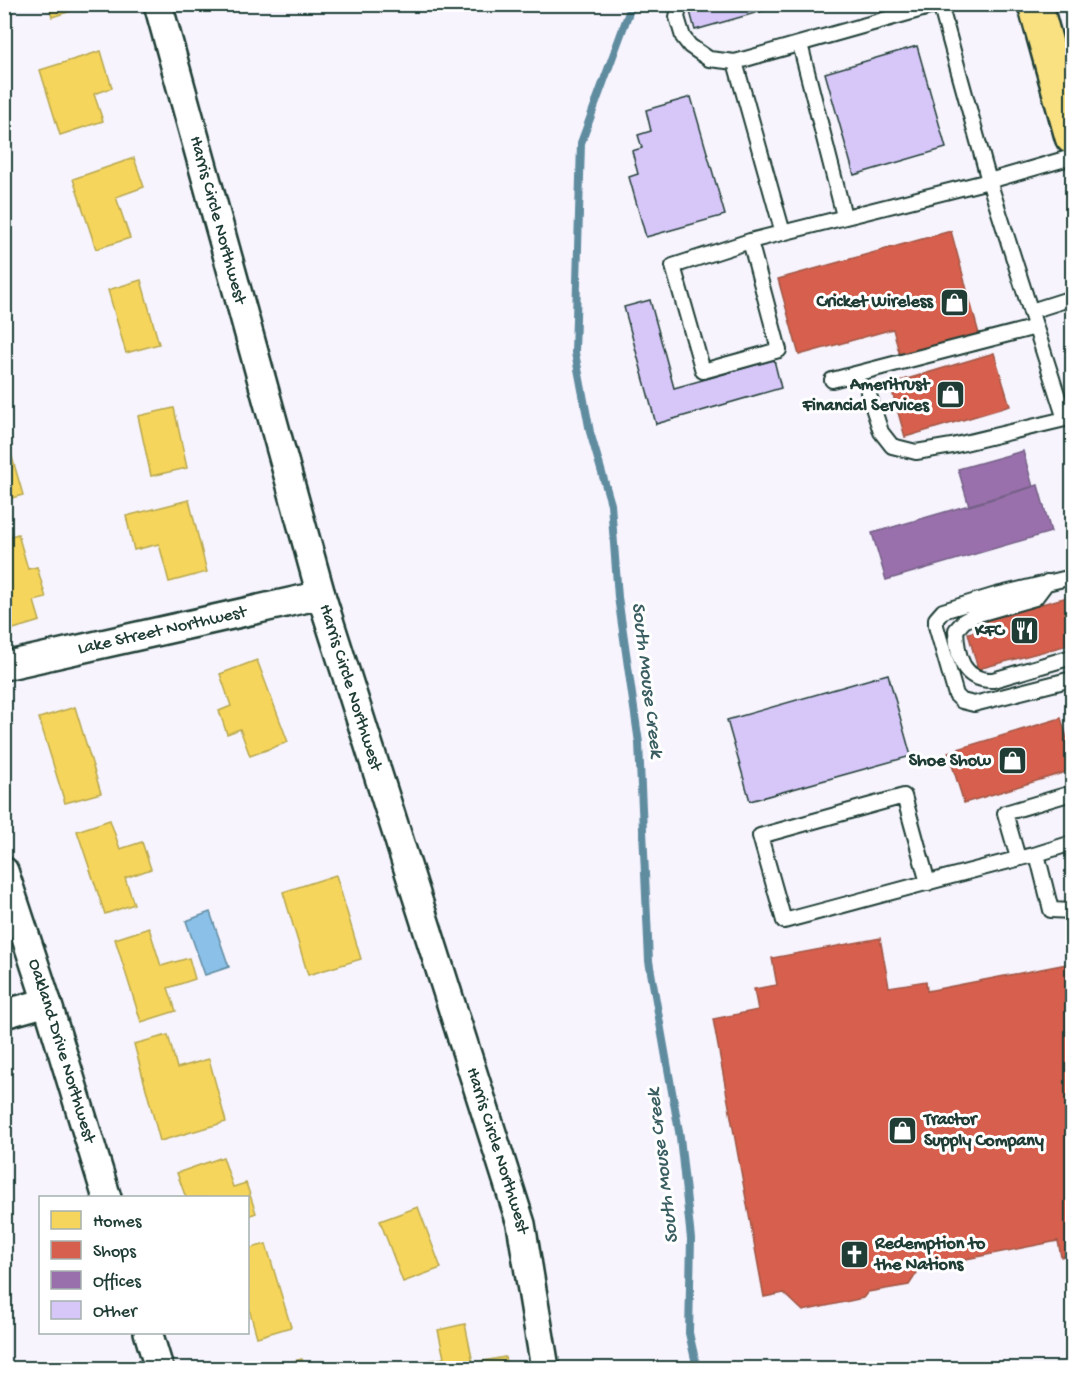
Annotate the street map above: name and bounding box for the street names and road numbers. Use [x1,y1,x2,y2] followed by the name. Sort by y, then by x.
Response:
[184,134,251,308] street label: Harris Circle Northwest
[76,601,250,660] street label: Lake Street Northwest
[314,602,387,775] street label: Harris Circle Northwest
[23,956,101,1147] street label: Oakland Drive Northwest
[461,1065,533,1237] street label: Harris Circle Northwest

